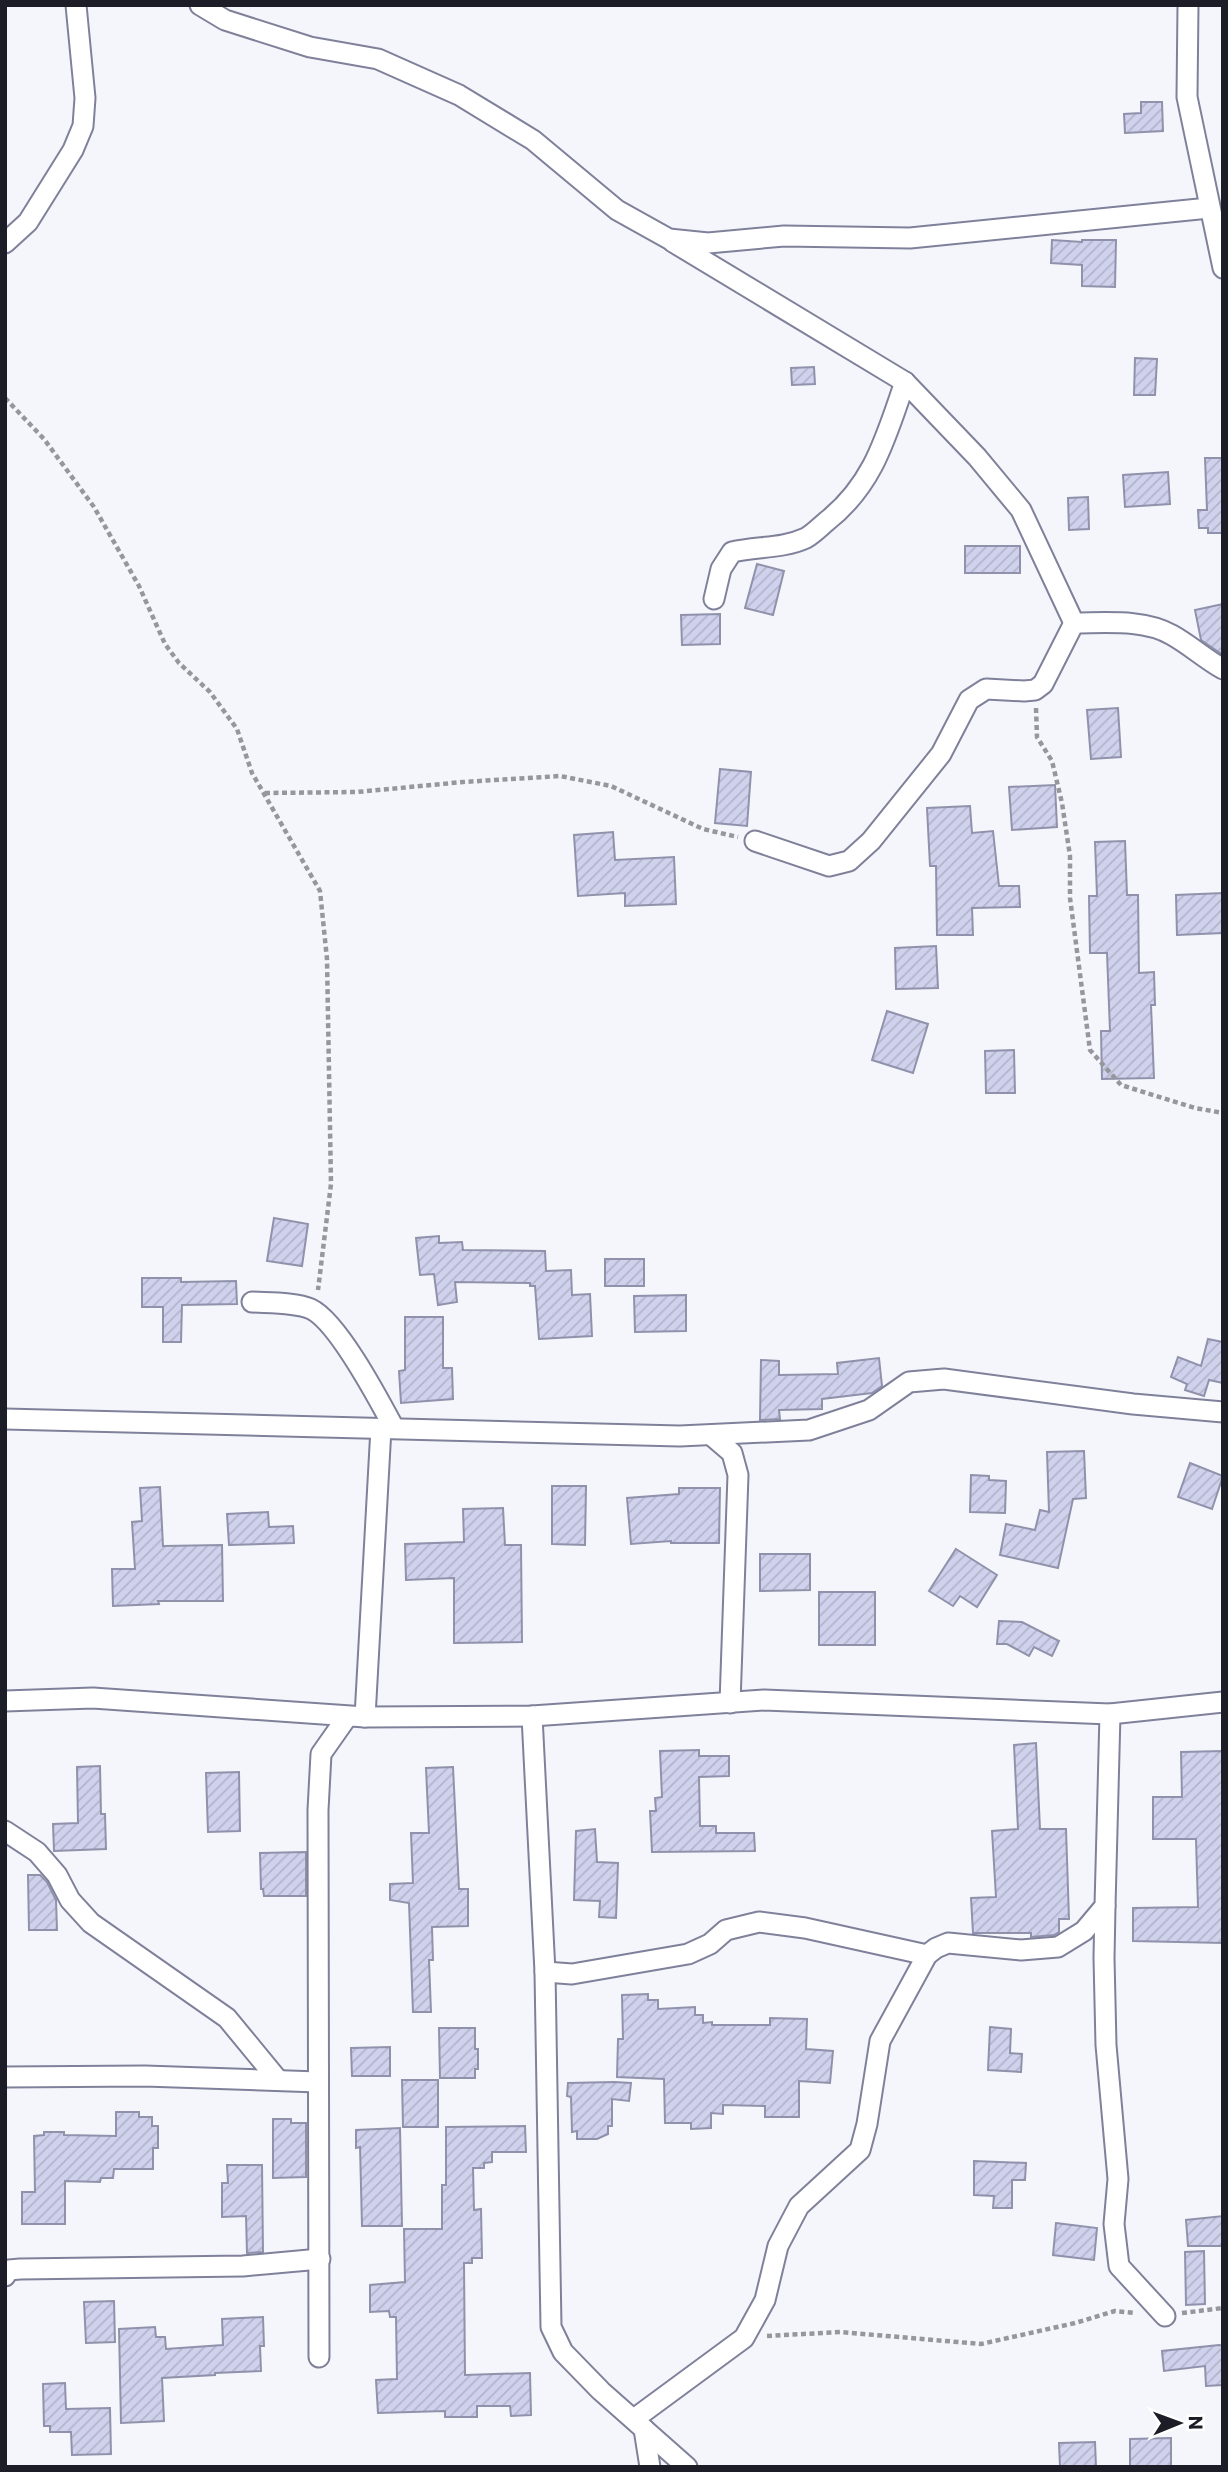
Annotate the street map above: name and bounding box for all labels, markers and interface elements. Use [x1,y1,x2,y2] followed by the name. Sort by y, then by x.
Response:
[1144,2388,1214,2458] north arrow
[1185,2415,1208,2430] text: N

